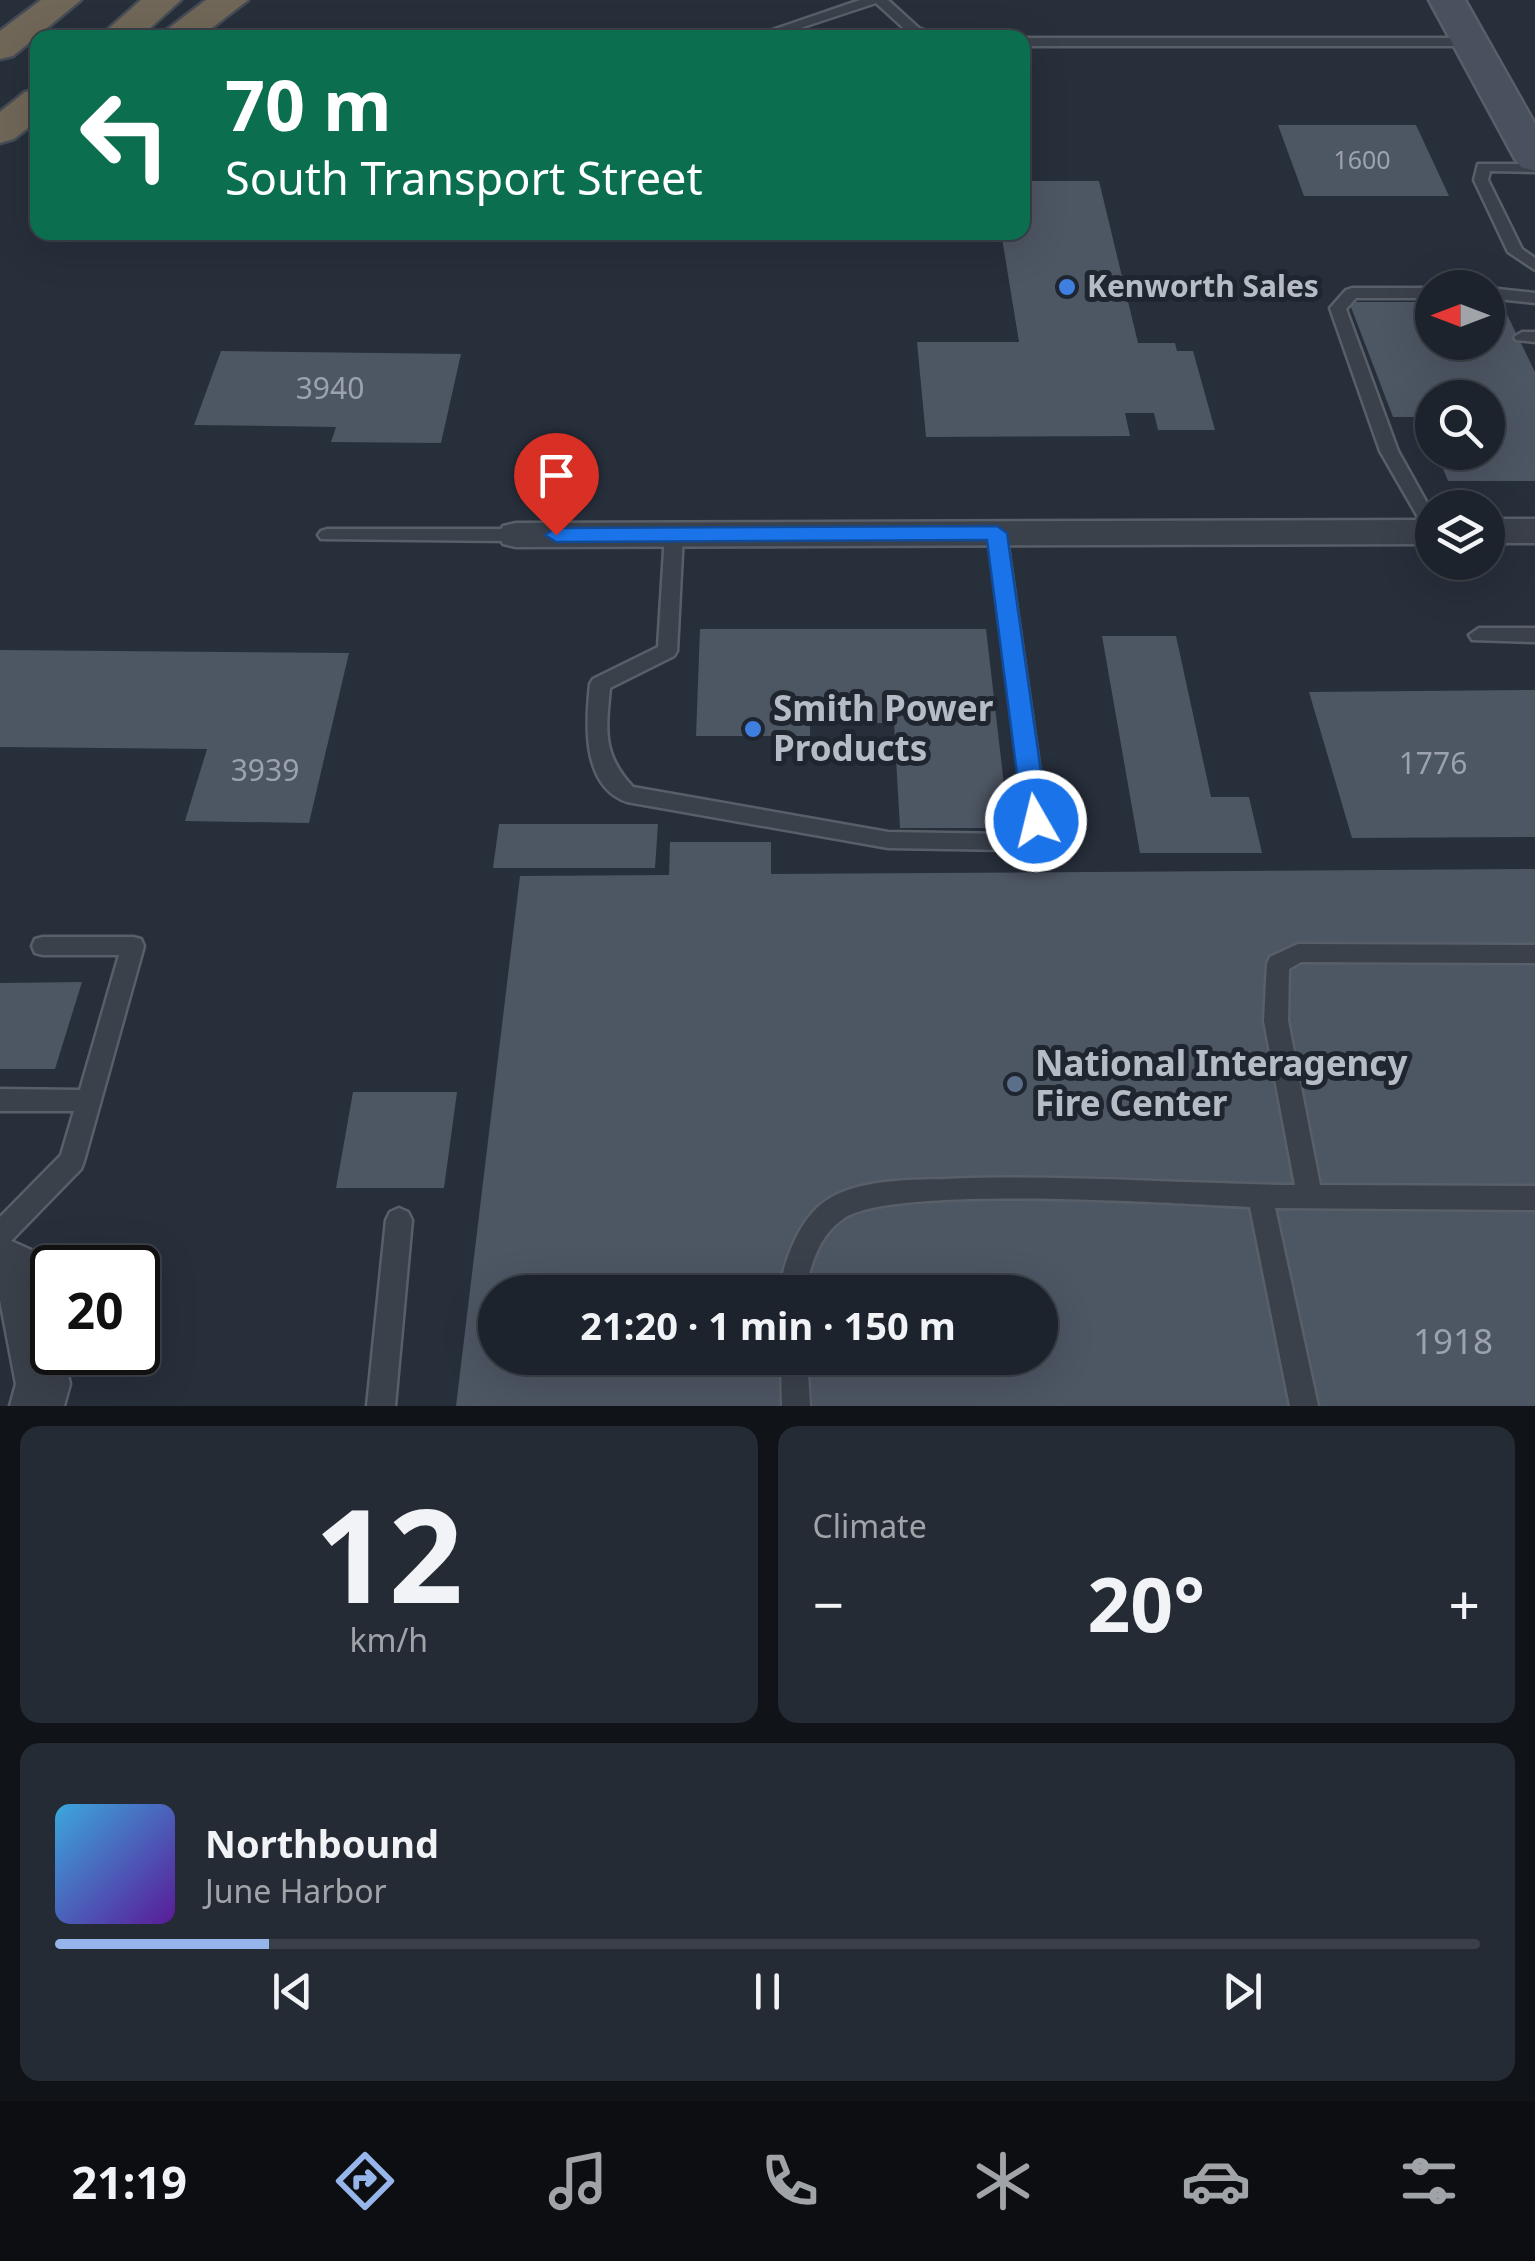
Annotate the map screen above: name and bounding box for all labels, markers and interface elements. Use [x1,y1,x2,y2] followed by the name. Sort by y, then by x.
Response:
[225,56,392,152] text: 70 m
[60,70,190,200] icon: left
[1333,142,1391,176] house number: 1600
[225,147,703,208] text: South Transport Street
[1087,265,1319,306] place label: Kenworth Sales
[1415,270,1505,360] north arrow
[1415,270,1505,580] map controls
[1056,276,1078,298] marker: Kenworth Sales
[296,367,364,408] house number: 3940
[1415,380,1505,470] button: search
[514,433,599,536] pin
[529,448,584,503] icon: arrive
[1415,490,1505,580] button: layers
[773,684,994,771] place label: Smith Power Products
[742,718,764,740] marker: Smith Power Products
[1399,742,1467,783] house number: 1776
[231,749,299,790] house number: 3939
[984,769,1088,873] position arrow
[1035,1039,1407,1126] place label: National Interagency Fire Center
[1004,1073,1026,1095] marker: National Interagency Fire Center
[30,1245,160,1375] speed limit sign: 20
[580,1299,956,1351] text: 21:20 · 1 min · 150 m
[1413,1317,1493,1364] house number: 1918
[314,1464,463,1641] text: 12
[813,1504,927,1547] text: Climate
[1087,1552,1205,1654] text: 20°
[813,1566,844,1641] text: −
[1449,1566,1480,1641] text: +
[349,1618,428,1661] text: km/h
[205,1817,439,1869] text: Northbound
[205,1869,387,1912] text: June Harbor
[265,1964,320,2019] icon: previous
[740,1964,795,2019] icon: pause
[1215,1964,1270,2019] icon: next
[330,2146,400,2216] icon: directions
[543,2146,613,2216] icon: music
[755,2146,825,2216] icon: phone
[968,2146,1038,2216] icon: climate
[1181,2146,1251,2216] icon: car
[1394,2146,1464,2216] icon: filters
[71,2151,187,2212] text: 21:19

